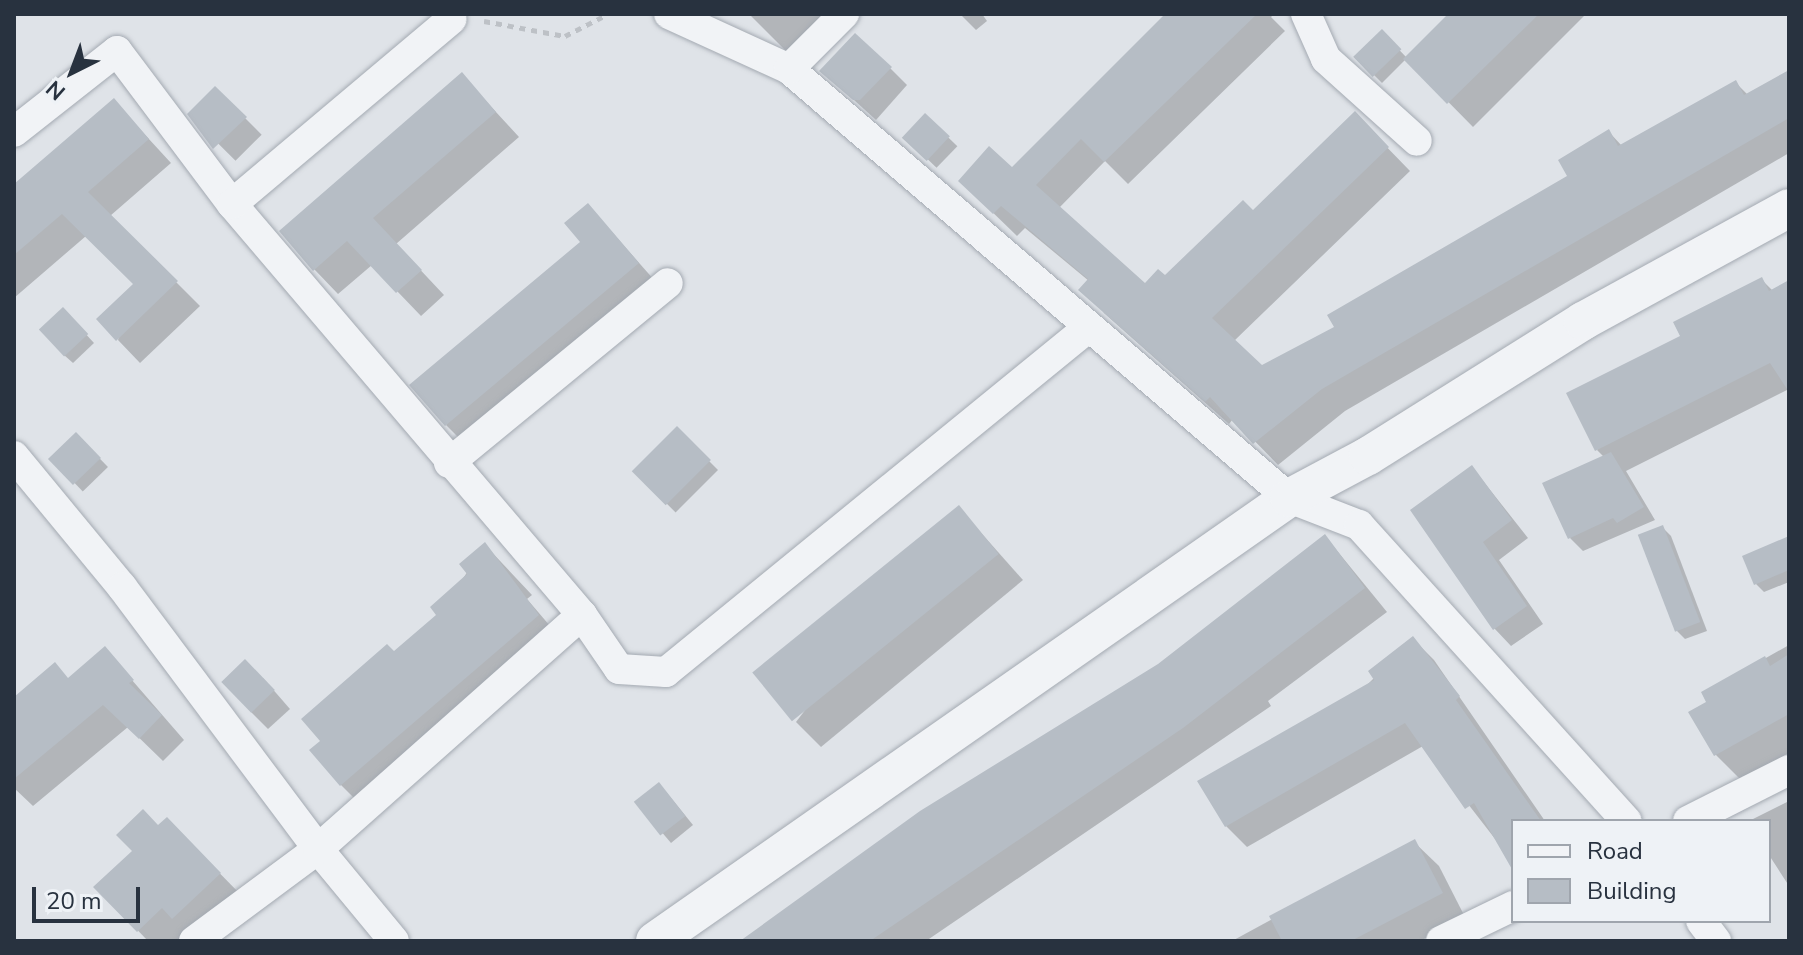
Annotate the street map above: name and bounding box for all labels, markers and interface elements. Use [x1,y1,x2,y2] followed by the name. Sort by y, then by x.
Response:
[32,32,112,112] north arrow
[40,73,72,106] text: N
[1511,819,1771,923] legend
[1587,835,1643,867] text: Road
[36,871,144,921] scale bar
[1587,875,1677,907] text: Building
[46,885,102,917] text: 20 m

